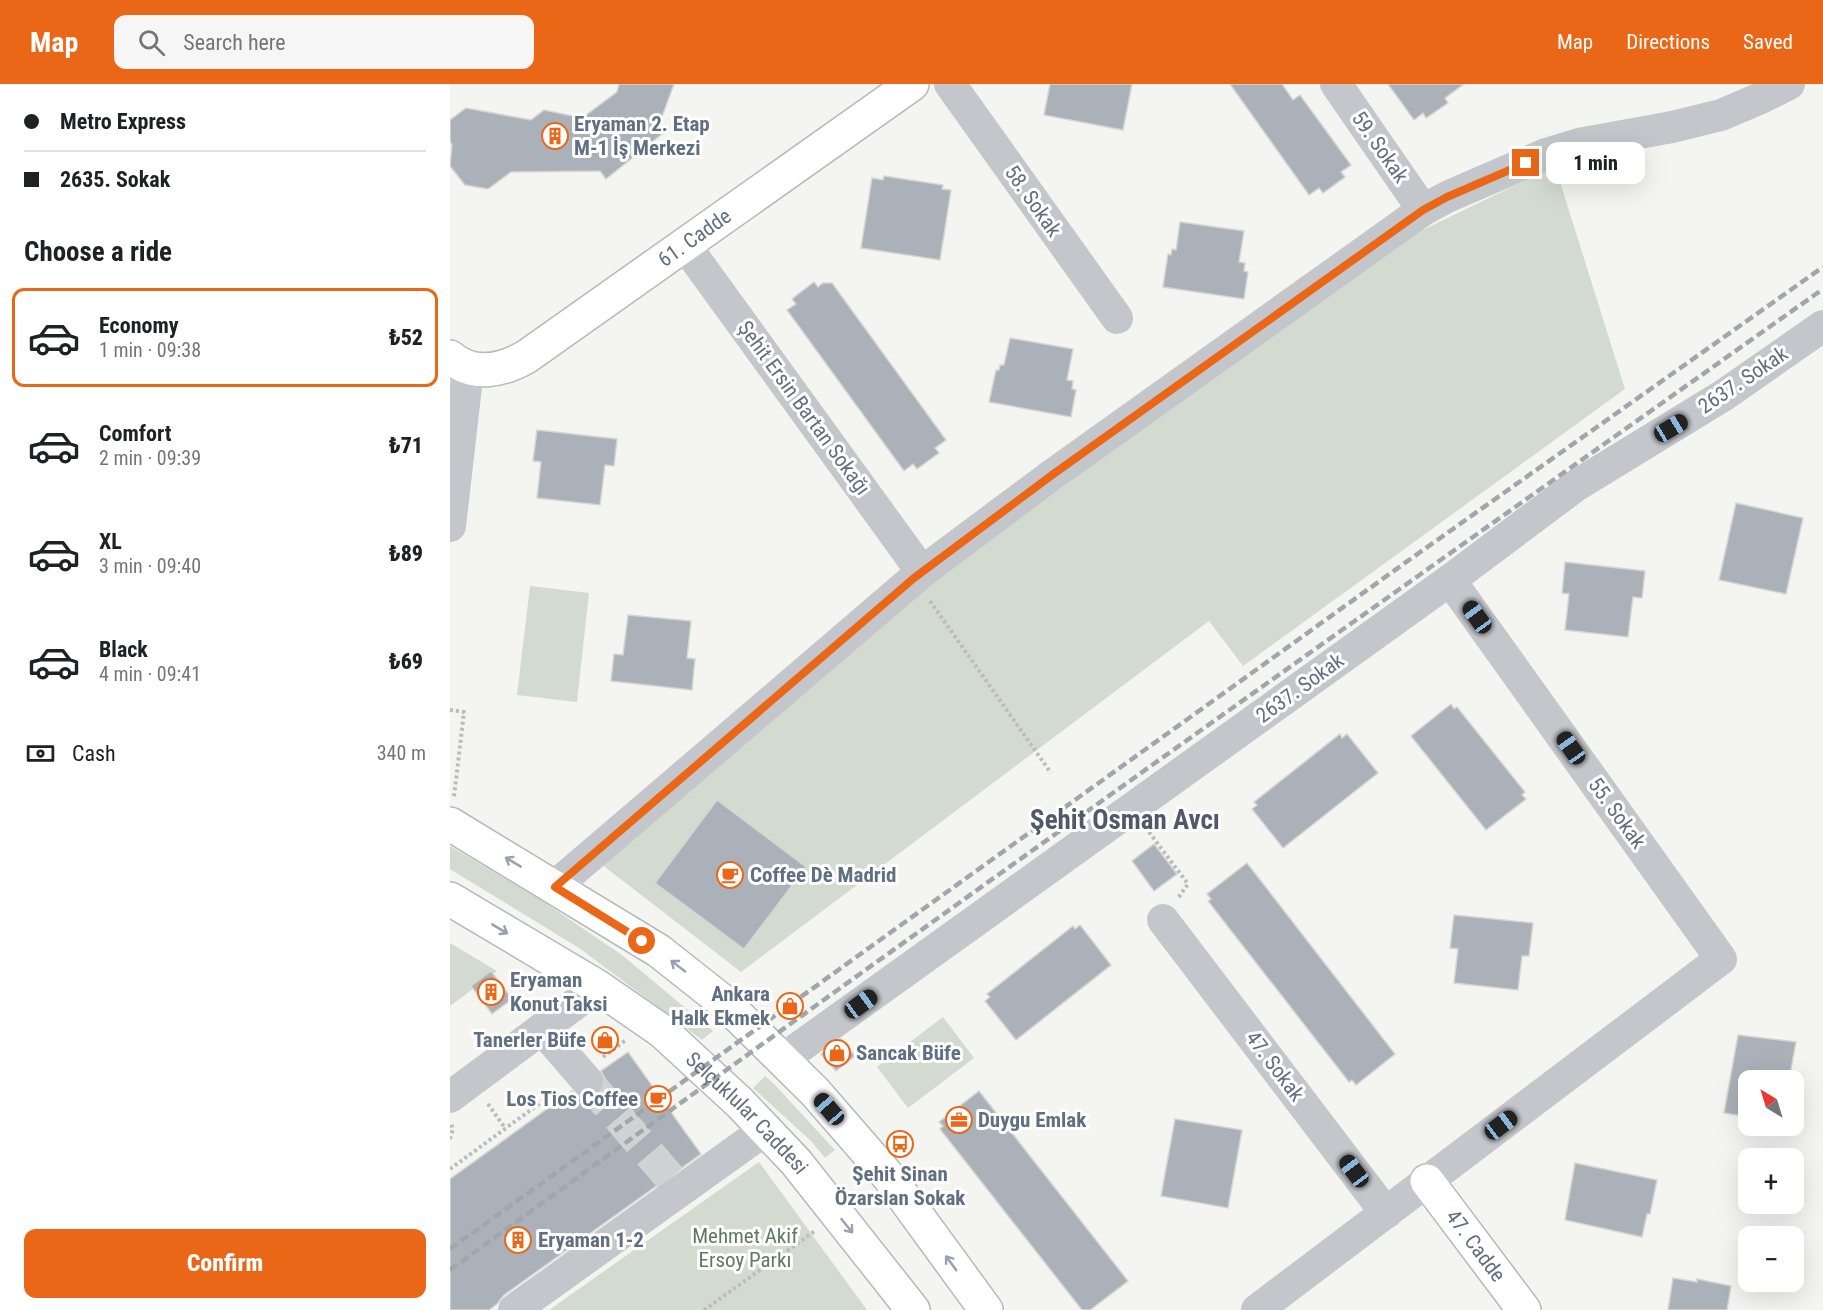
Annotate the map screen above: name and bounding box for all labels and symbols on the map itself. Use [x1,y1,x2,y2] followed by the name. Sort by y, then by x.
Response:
[1347,107,1414,188] street label: 59. Sokak
[574,112,710,160] place label: Eryaman 2. Etap M-1 İş Merkezi
[540,121,570,151] building icon: Eryaman 2. Etap M-1 İş Merkezi
[1547,142,1646,184] callout: 1 min
[1512,149,1539,176] route end
[1000,161,1067,242] street label: 58. Sokak
[653,204,736,272] street label: 61. Cadde
[733,316,875,500] street label: Şehit Ersin Bartan Sokağı
[1694,341,1793,419] street label: 2637. Sokak
[1651,411,1691,445] car
[1459,597,1495,637] car
[1252,648,1349,728] street label: 2637. Sokak
[1553,728,1589,768] car
[1583,773,1651,853] street label: 55. Sokak
[1030,804,1220,836] district label: Şehit Osman Avcı
[505,856,522,868] one-way arrow
[715,860,745,890] cafe icon: Coffee Dè Madrid
[750,863,897,887] place label: Coffee Dè Madrid
[491,923,508,935] one-way arrow
[628,927,655,954] route start
[670,960,686,973] one-way arrow
[510,968,608,1016] place label: Eryaman Konut Taksi
[476,977,506,1007] building icon: Eryaman Konut Taksi
[671,982,771,1030] place label: Ankara Halk Ekmek
[841,986,881,1022] car
[775,991,805,1021] shop icon: Ankara Halk Ekmek
[590,1025,620,1055] shop icon: Tanerler Büfe
[1241,1026,1309,1106] street label: 47. Sokak
[473,1028,586,1052] place label: Tanerler Büfe
[822,1038,852,1068] shop icon: Sancak Büfe
[856,1041,961,1065] place label: Sancak Büfe
[681,1047,813,1179] street label: Selçuklular Caddesi
[1738,1070,1804,1136] north arrow
[643,1084,673,1114] cafe icon: Los Tios Coffee
[506,1087,638,1111] place label: Los Tios Coffee
[810,1090,848,1128] car
[944,1105,974,1135] office icon: Duygu Emlak
[1481,1107,1521,1143] car
[978,1108,1087,1132] place label: Duygu Emlak
[885,1129,915,1159] bus stop icon: Şehit Sinan Özarslan Sokak
[1336,1151,1372,1191] car
[835,1162,966,1210] place label: Şehit Sinan Özarslan Sokak
[1441,1205,1511,1287] street label: 47. Cadde
[841,1218,854,1234] one-way arrow
[692,1224,798,1272] park label: Mehmet Akif Ersoy Parkı
[503,1225,533,1255] building icon: Eryaman 1-2
[538,1228,644,1252] place label: Eryaman 1-2
[945,1255,958,1271] one-way arrow

